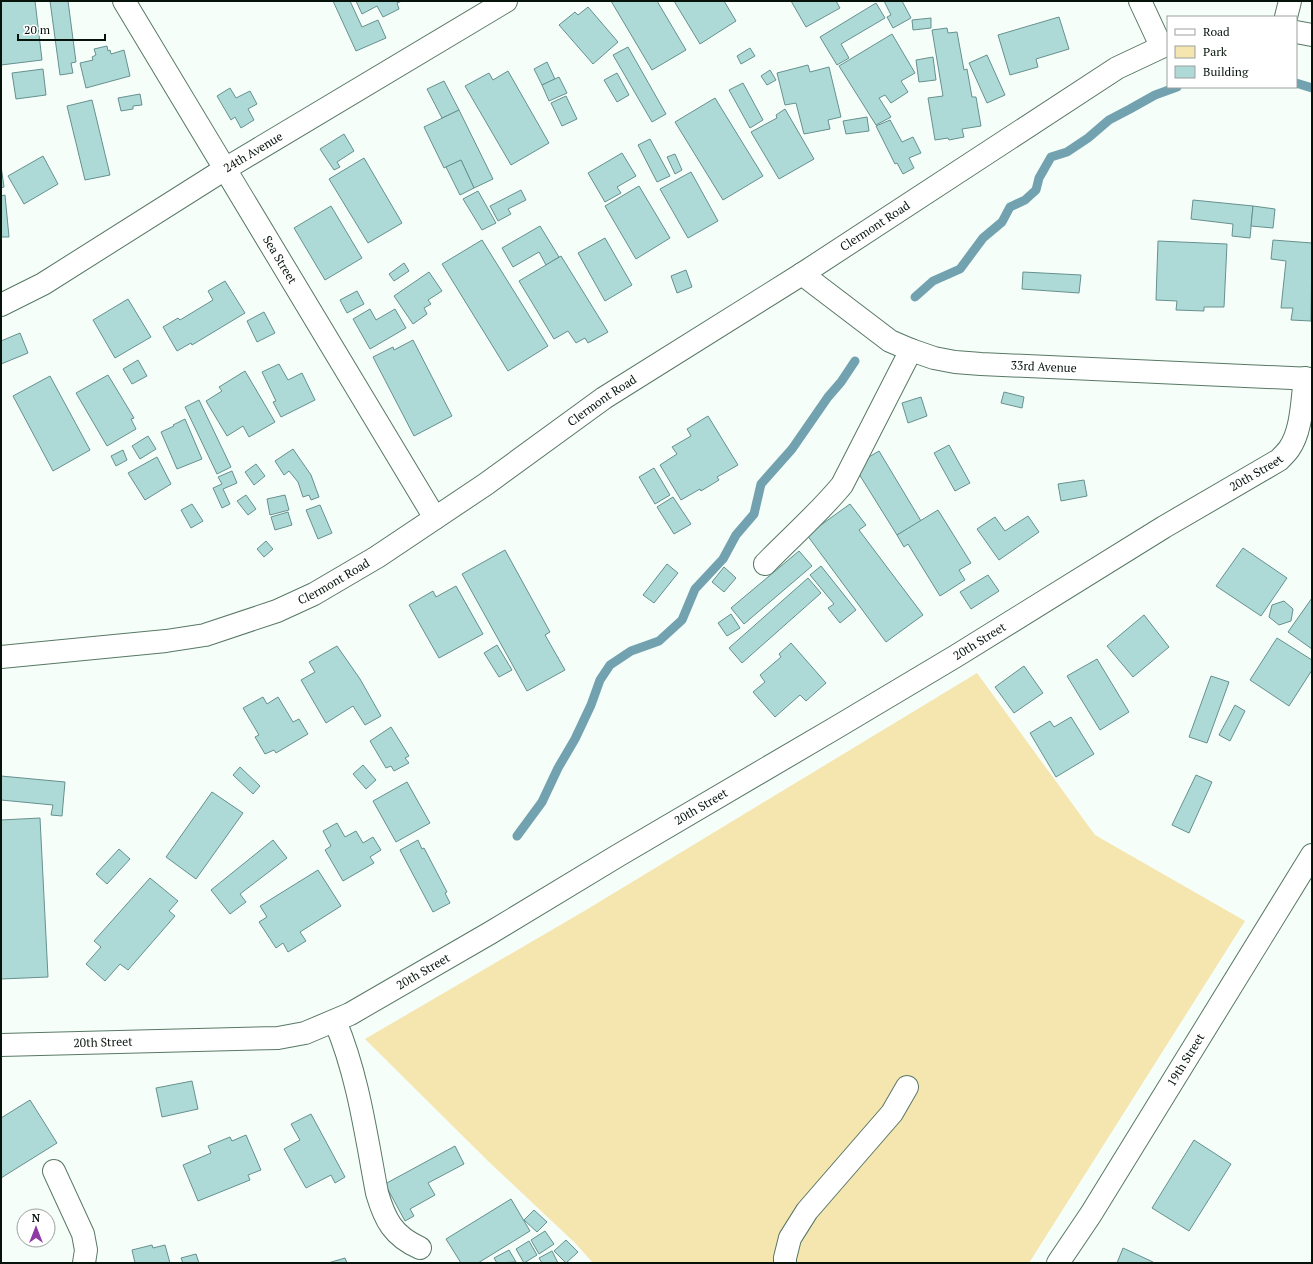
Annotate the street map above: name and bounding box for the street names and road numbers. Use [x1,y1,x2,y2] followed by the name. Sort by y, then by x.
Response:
[221,128,285,175] street label: 24th Avenue
[837,197,913,254] street label: Clermont Road
[260,233,301,287] street label: Sea Street
[1010,357,1077,375] street label: 33rd Avenue
[564,371,639,429] street label: Clermont Road
[1227,452,1287,494] street label: 20th Street
[295,555,372,607] street label: Clermont Road
[950,619,1009,663] street label: 20th Street
[671,785,731,828] street label: 20th Street
[394,950,453,993] street label: 20th Street
[1163,1030,1208,1089] street label: 19th Street
[73,1034,133,1050] street label: 20th Street

